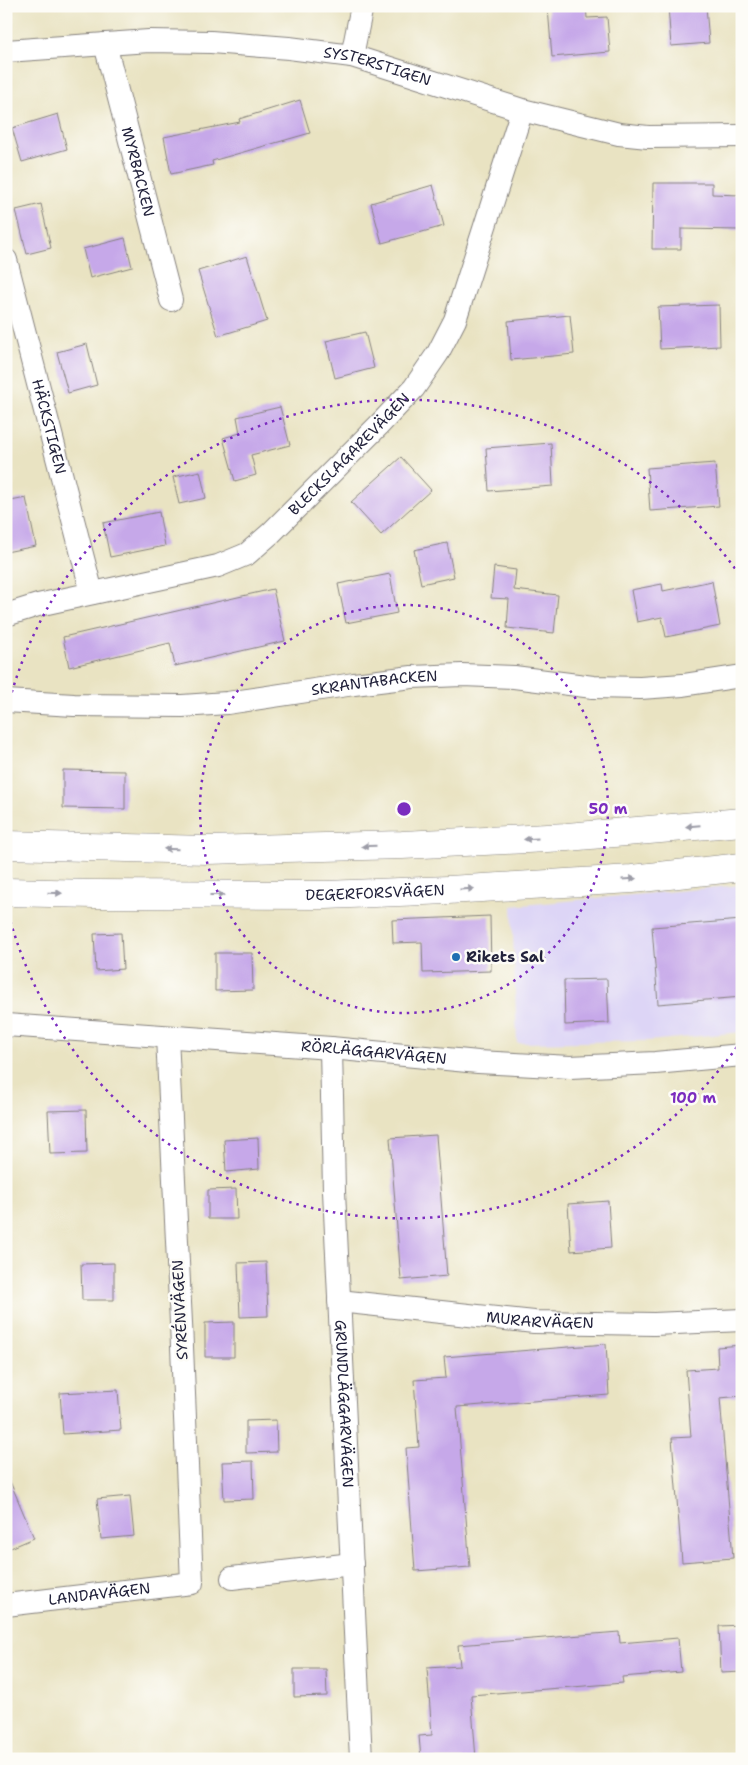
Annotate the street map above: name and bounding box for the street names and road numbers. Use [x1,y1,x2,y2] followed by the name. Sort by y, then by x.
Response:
[322,42,433,90] street label: SYSTERSTIGEN
[117,125,159,219] street label: MYRBACKEN
[27,377,71,476] street label: HÄCKSTIGEN
[284,389,414,520] street label: BLECKSLAGAREVÄGEN
[310,666,438,700] street label: SKRANTABACKEN
[305,880,445,905] street label: DEGERFORSVÄGEN
[300,1036,448,1069] street label: RÖRLÄGGARVÄGEN
[166,1259,193,1361] street label: SYRÉNVÄGEN
[485,1307,594,1333] street label: MURARVÄGEN
[330,1319,358,1488] street label: GRUNDLÄGGARVÄGEN
[47,1578,151,1610] street label: LANDAVÄGEN

